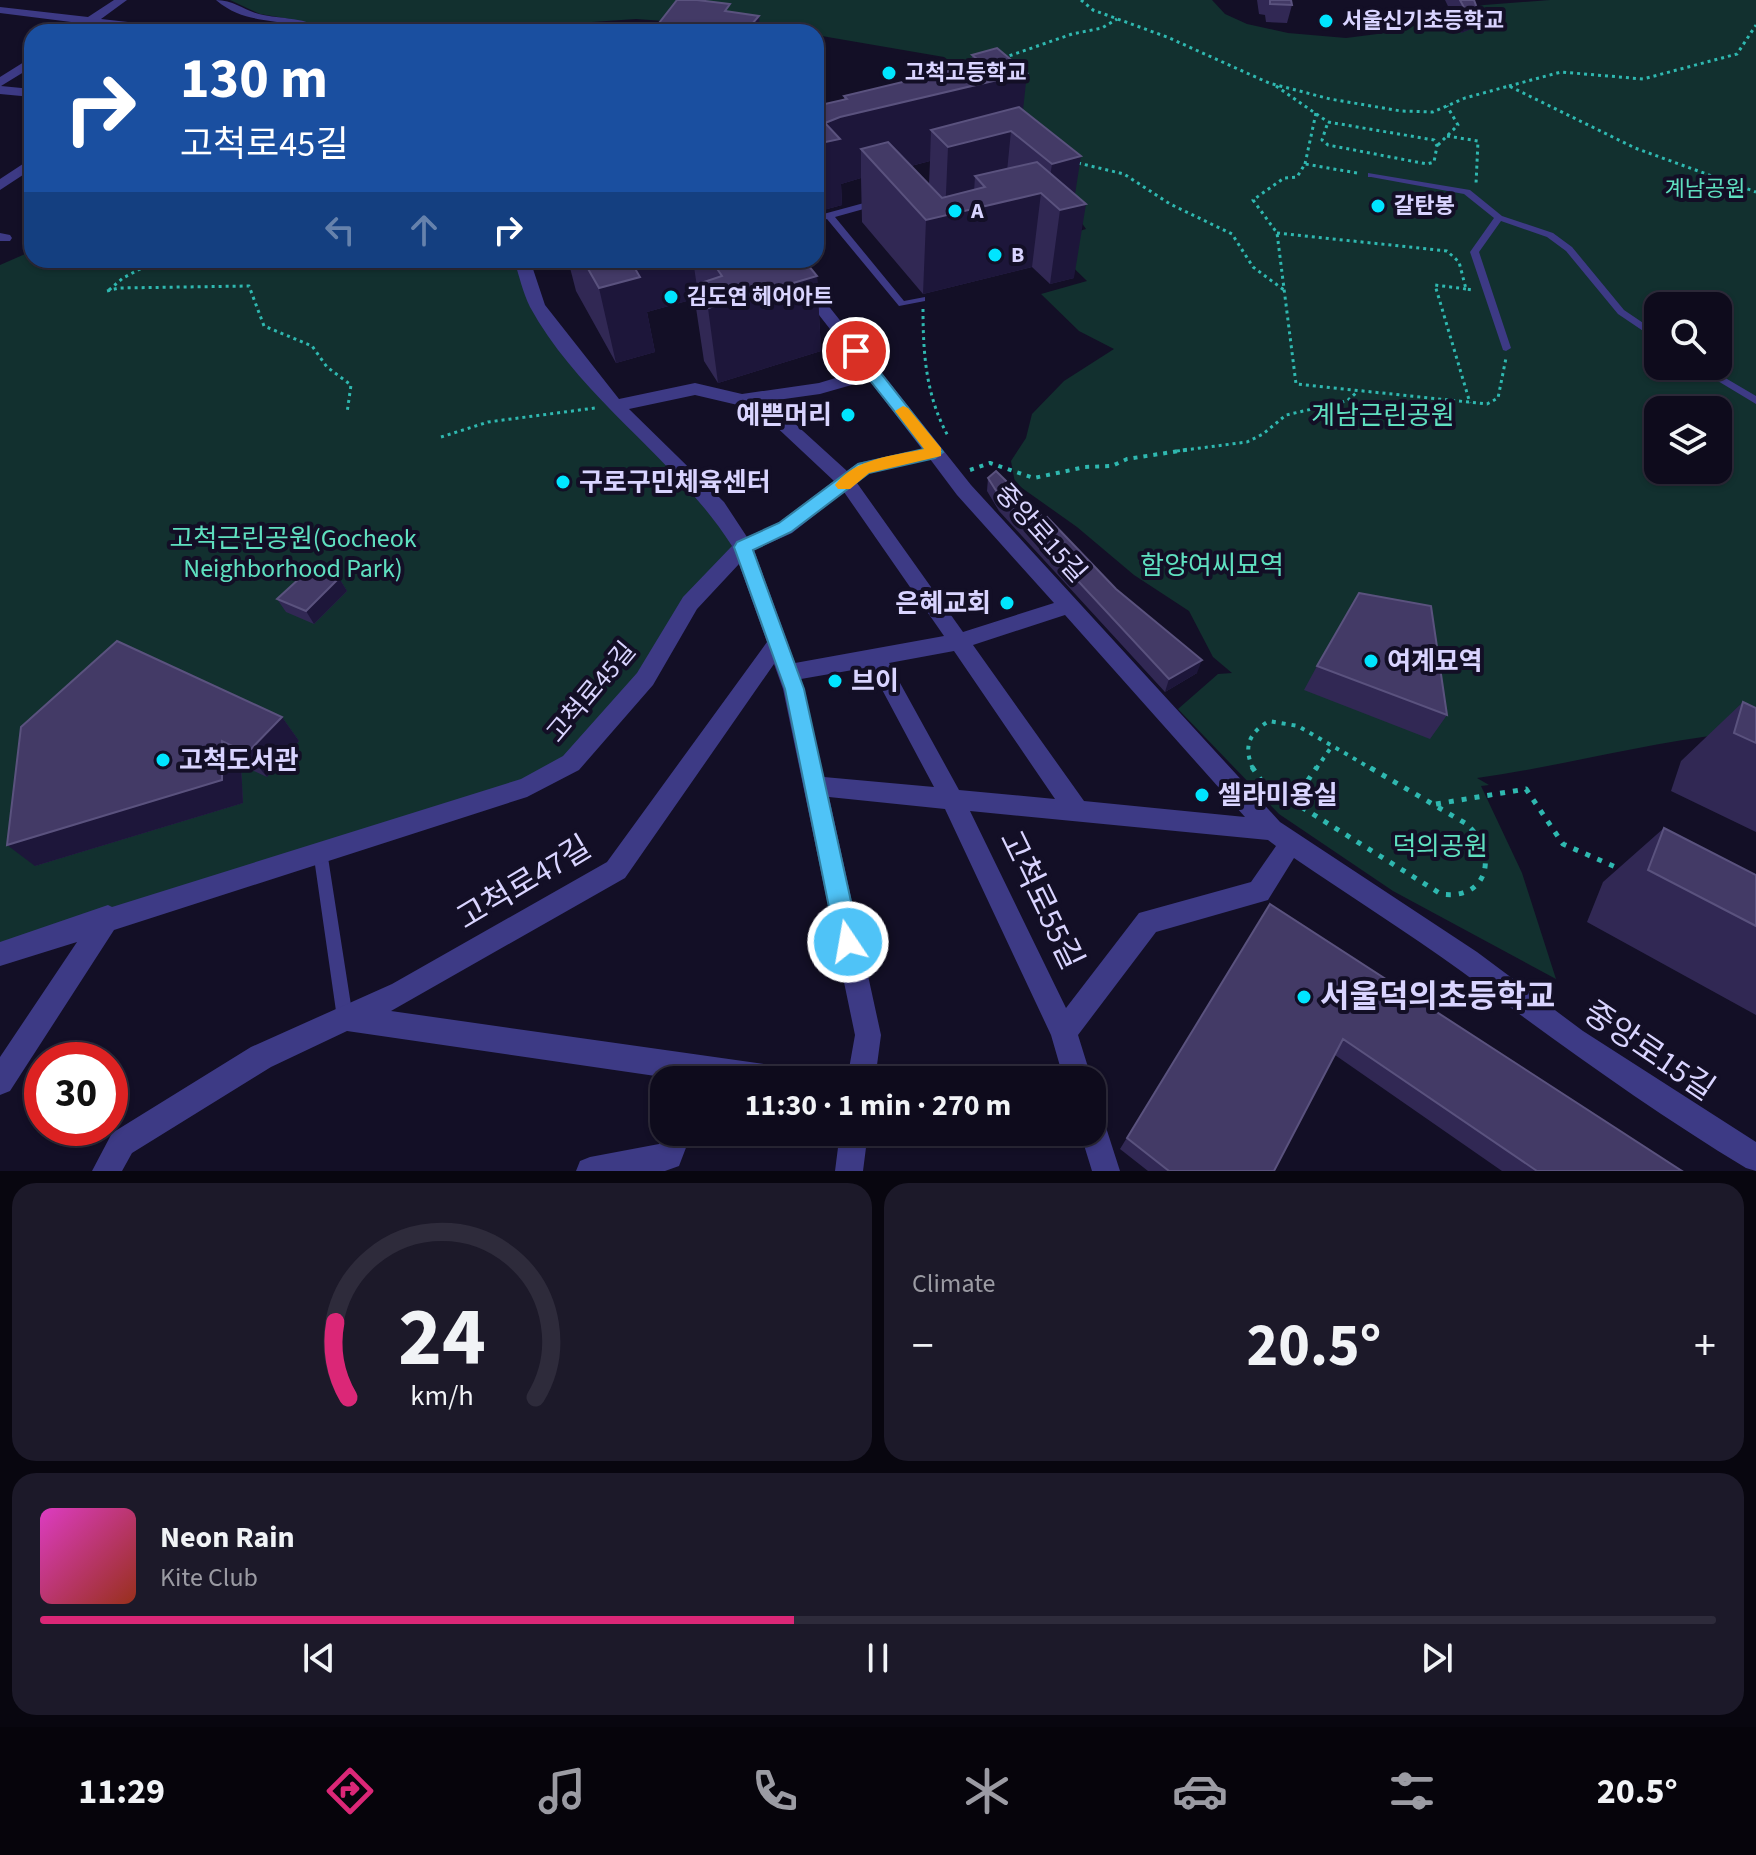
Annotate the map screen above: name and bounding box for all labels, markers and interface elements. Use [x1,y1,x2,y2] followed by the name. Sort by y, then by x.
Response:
[1342,5,1504,37] place label: 서울신기초등학교
[1317,12,1335,30] marker: 서울신기초등학교
[180,40,328,119] text: 130 m
[48,56,152,160] icon: right
[905,57,1026,89] place label: 고척고등학교
[880,64,898,82] marker: 고척고등학교
[180,119,348,170] text: 고척로45길
[1665,173,1745,205] park label: 계남공원
[1394,190,1455,222] place label: 갈탄봉
[970,195,984,227] place label: A
[1369,197,1387,215] marker: 갈탄봉
[946,202,964,220] marker: A
[318,208,362,252] icon: left
[402,208,446,252] icon: ahead
[486,208,530,252] icon: right
[1011,239,1024,271] place label: B
[986,246,1004,264] marker: B
[687,281,833,313] place label: 김도연 헤어아트
[662,288,680,306] marker: 김도연 헤어아트
[1644,292,1732,484] map controls
[1644,292,1732,380] button: search
[822,317,890,385] pin
[834,329,878,373] icon: arrive
[1644,396,1732,484] button: layers
[736,397,832,434] place label: 예쁜머리
[1311,397,1455,434] park label: 계남근린공원
[839,406,857,424] marker: 예쁜머리
[579,464,770,501] place label: 구로구민체육센터
[554,473,572,491] marker: 구로구민체육센터
[987,475,1095,591] street label: 중앙로15길
[169,520,417,587] park label: 고척근린공원(Gocheok Neighborhood Park)
[1140,547,1284,584] park label: 함양여씨묘역
[895,585,991,622] place label: 은혜교회
[998,594,1016,612] marker: 은혜교회
[538,634,644,750] street label: 고척로45길
[1387,643,1483,680] place label: 여계묘역
[1362,652,1380,670] marker: 여계묘역
[851,663,899,700] place label: 브이
[826,672,844,690] marker: 브이
[179,742,299,779] place label: 고척도서관
[154,751,172,769] marker: 고척도서관
[1218,777,1338,814] place label: 셀라미용실
[1193,786,1211,804] marker: 셀라미용실
[988,823,1094,977] street label: 고척로55길
[448,825,600,941] street label: 고척로47길
[1392,828,1488,865] park label: 덕의공원
[806,900,890,984] position arrow
[1320,974,1556,1020] place label: 서울덕의초등학교
[1295,988,1313,1006] marker: 서울덕의초등학교
[1574,990,1724,1112] street label: 중앙로15길
[24,1042,128,1146] speed limit sign: 30
[745,1084,1011,1127] text: 11:30 · 1 min · 270 m
[912,1265,996,1302] text: Climate
[398,1279,486,1397] text: 24
[1247,1304,1381,1389] text: 20.5°
[912,1315,934,1378] text: −
[1694,1315,1716,1378] text: +
[410,1376,474,1416] text: km/h
[160,1516,295,1559] text: Neon Rain
[160,1559,258,1596] text: Kite Club
[297,1636,341,1680] icon: previous
[856,1636,900,1680] icon: pause
[1415,1636,1459,1680] icon: next
[322,1763,378,1819] icon: directions
[534,1763,590,1819] icon: music
[747,1763,803,1819] icon: phone
[959,1763,1015,1819] icon: climate
[1172,1763,1228,1819] icon: car
[1384,1763,1440,1819] icon: filters
[78,1766,165,1817] text: 11:29
[1597,1766,1678,1817] text: 20.5°

